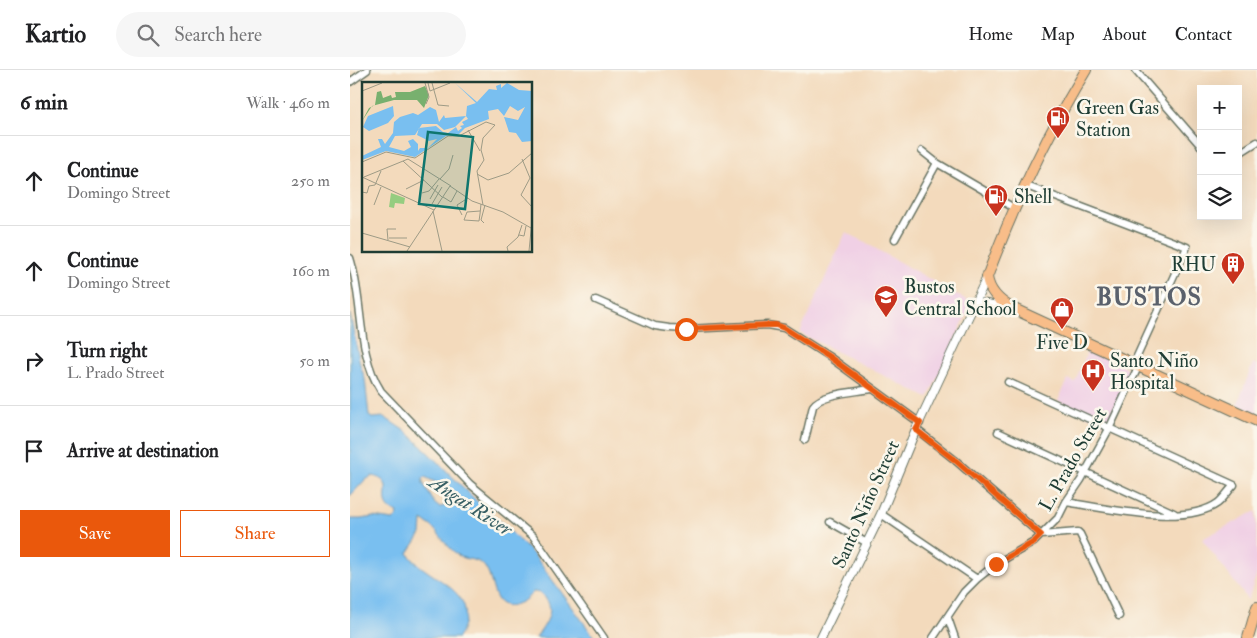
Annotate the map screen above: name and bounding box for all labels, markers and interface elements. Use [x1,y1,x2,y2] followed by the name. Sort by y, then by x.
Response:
[116,12,466,57] search box
[25,19,86,50] text: Kartio
[134,21,162,49] icon: search
[174,23,262,47] text: Search here
[968,23,1013,46] text: Home
[1041,23,1075,46] text: Map
[1103,23,1147,46] text: About
[1175,23,1232,46] text: Contact
[362,82,532,252] inset map
[1197,85,1242,220] map controls
[1197,85,1242,130] button: +
[20,89,68,116] text: 6 min
[246,93,330,113] text: Walk · 460 m
[1076,96,1159,142] place label: Green Gas Station
[1045,105,1071,139] fuel station icon: Green Gas Station
[1197,130,1242,175] button: −
[67,159,138,183] text: Continue
[20,167,48,195] icon: ahead
[291,171,330,191] text: 250 m
[1197,175,1242,220] button: layers
[67,183,170,203] text: Domingo Street
[983,183,1009,217] fuel station icon: Shell
[1014,185,1052,209] place label: Shell
[67,249,138,273] text: Continue
[1220,251,1246,285] building icon: RHU
[1171,253,1216,277] place label: RHU
[20,257,48,285] icon: ahead
[292,261,330,281] text: 160 m
[67,273,170,293] text: Domingo Street
[904,275,1017,321] place label: Bustos Central School
[1096,282,1202,313] district label: BUSTOS
[873,284,899,318] school or university icon: Bustos Central School
[1049,296,1075,330] shop icon: Five D
[675,318,698,341] route start
[1036,331,1088,355] place label: Five D
[67,339,147,363] text: Turn right
[20,347,48,375] icon: right
[1110,349,1198,396] place label: Santo Niño Hospital
[299,351,330,371] text: 50 m
[1080,358,1106,392] hospital icon: Santo Niño Hospital
[67,363,164,383] text: L. Prado Street
[1034,403,1112,516] street label: L. Prado Street
[20,437,48,465] icon: arrive
[827,437,905,572] street label: Santo Niño Street
[67,439,219,463] text: Arrive at destination
[423,468,519,543] water label: Angat River
[20,510,170,557] button: Save
[180,510,330,557] button: Share
[985,553,1008,576] route end

